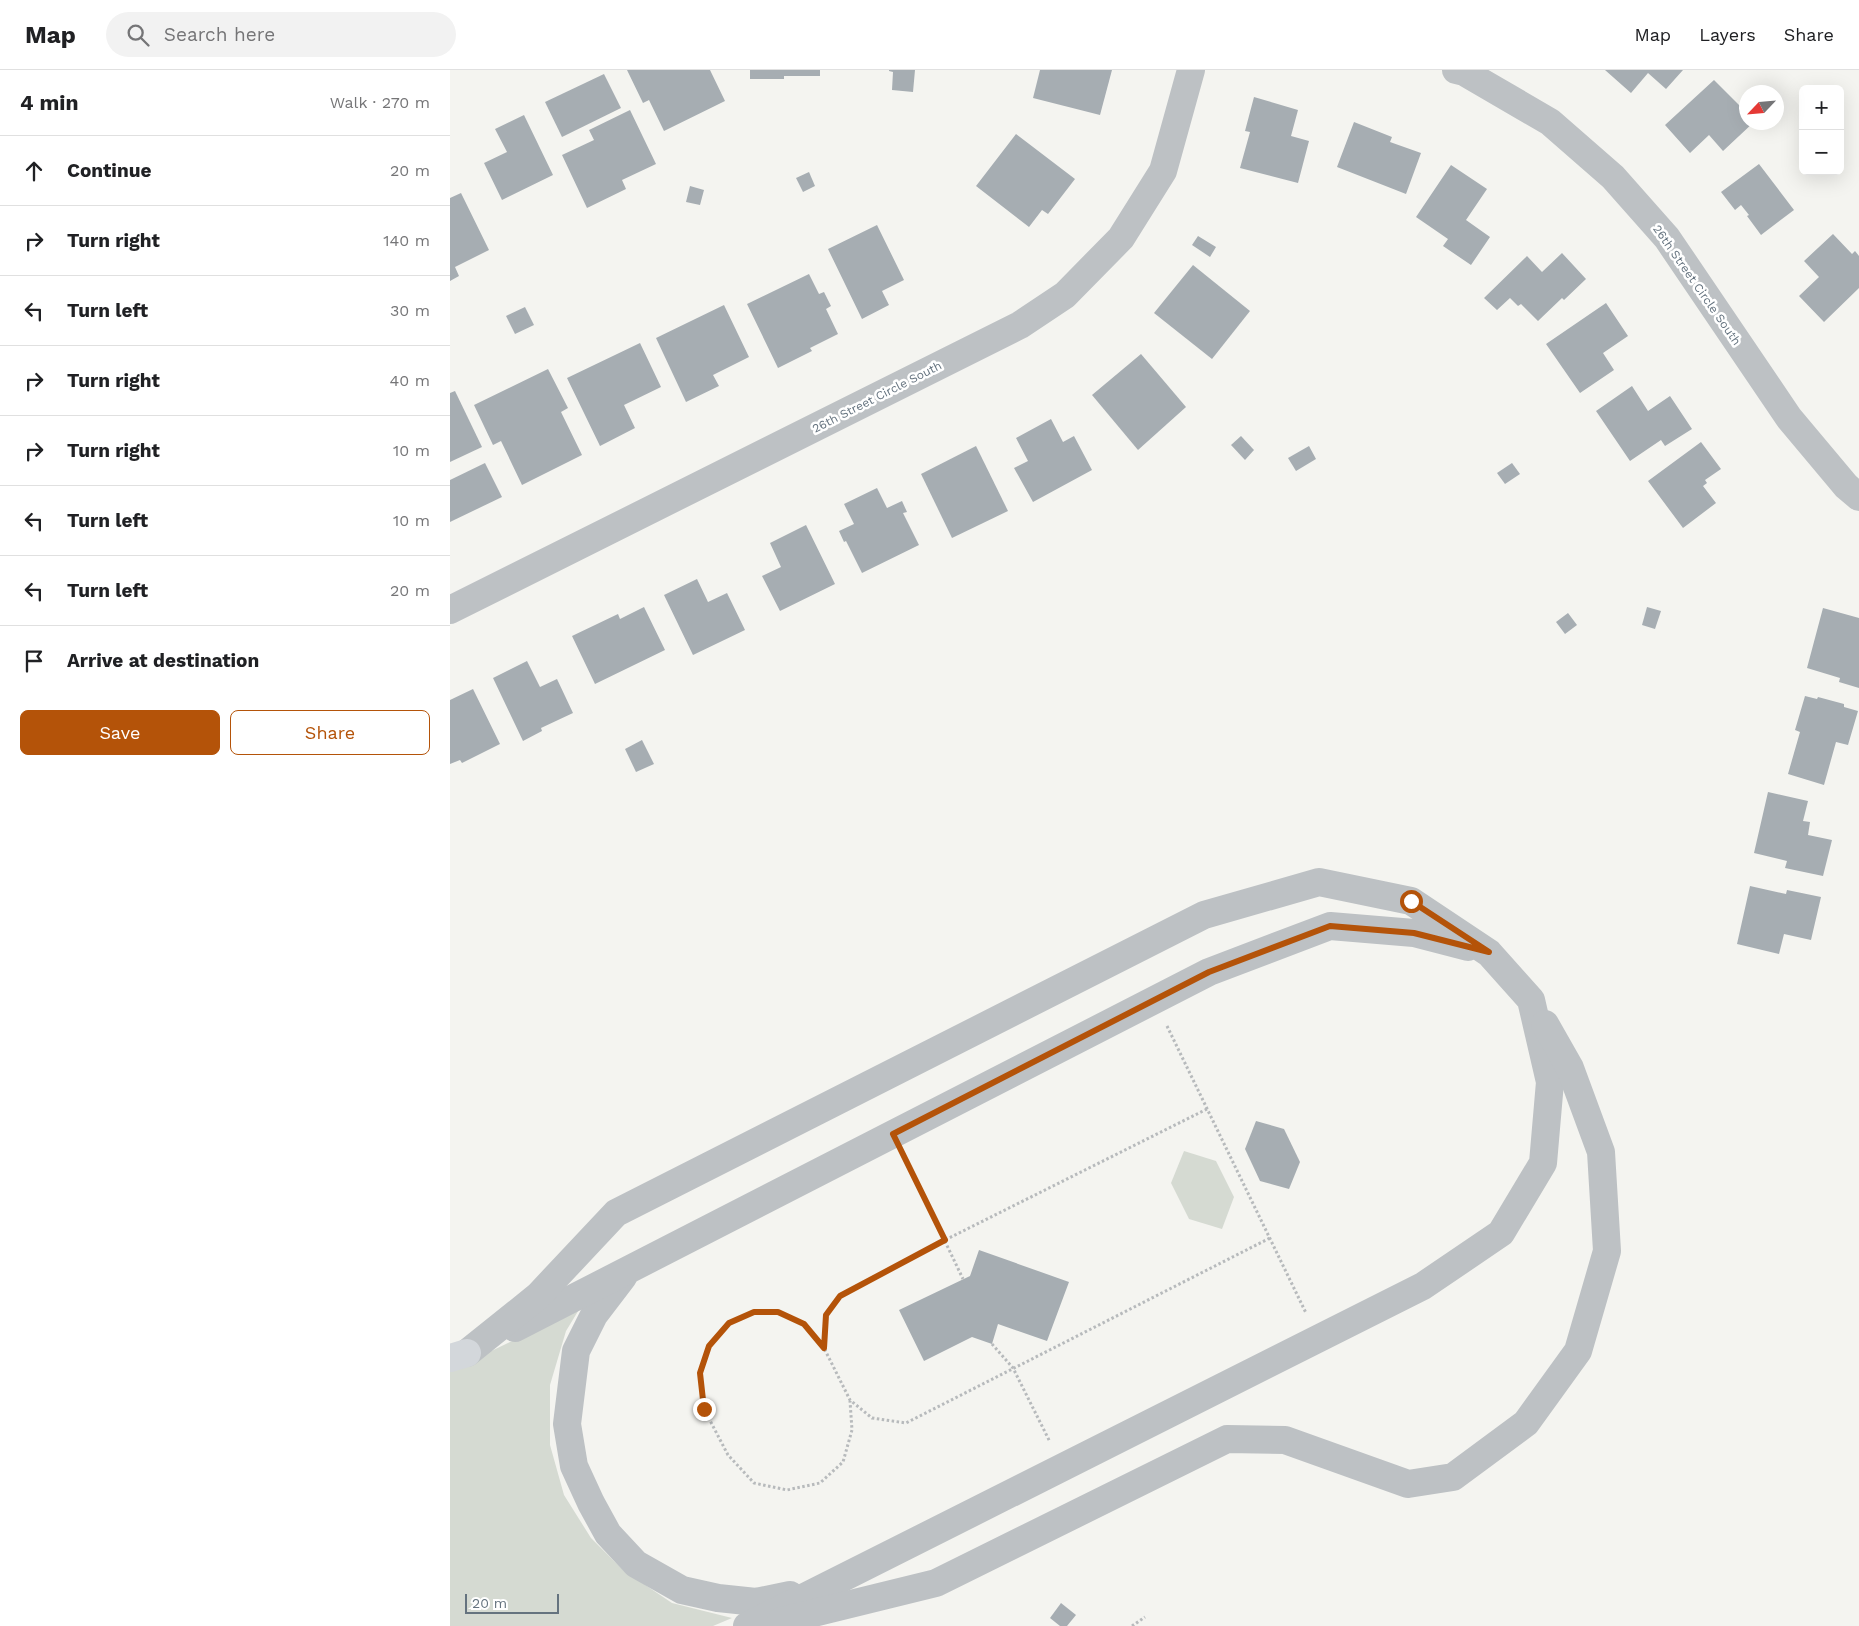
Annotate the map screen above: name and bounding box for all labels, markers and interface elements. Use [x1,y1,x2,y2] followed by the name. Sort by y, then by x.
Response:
[106,12,456,57] search box
[25,21,76,49] text: Map
[124,21,152,49] icon: search
[164,23,275,46] text: Search here
[1634,24,1671,45] text: Map
[1699,24,1756,45] text: Layers
[1784,24,1834,45] text: Share
[1739,85,1784,130] north arrow
[1799,85,1844,175] map controls
[1799,85,1844,130] button: +
[20,90,78,115] text: 4 min
[330,93,430,112] text: Walk · 270 m
[1799,130,1844,175] button: −
[20,157,48,185] icon: ahead
[67,159,151,182] text: Continue
[390,161,430,180] text: 20 m
[1650,222,1744,348] street label: 26th Street Circle South
[20,227,48,255] icon: right
[67,229,160,252] text: Turn right
[383,231,430,250] text: 140 m
[20,297,48,325] icon: left
[67,299,148,322] text: Turn left
[390,301,430,320] text: 30 m
[810,358,944,436] street label: 26th Street Circle South
[20,367,48,395] icon: right
[67,369,160,392] text: Turn right
[390,371,430,390] text: 40 m
[20,437,48,465] icon: right
[67,439,160,462] text: Turn right
[393,441,430,460] text: 10 m
[20,507,48,535] icon: left
[67,509,148,532] text: Turn left
[393,511,430,530] text: 10 m
[20,577,48,605] icon: left
[67,579,148,602] text: Turn left
[390,581,430,600] text: 20 m
[20,647,48,675] icon: arrive
[67,649,259,672] text: Arrive at destination
[20,710,220,755] button: Save
[230,710,430,755] button: Share
[1400,890,1423,913] route start
[693,1398,716,1421] route end
[465,1591,559,1614] scale bar
[472,1595,507,1611] text: 20 m

